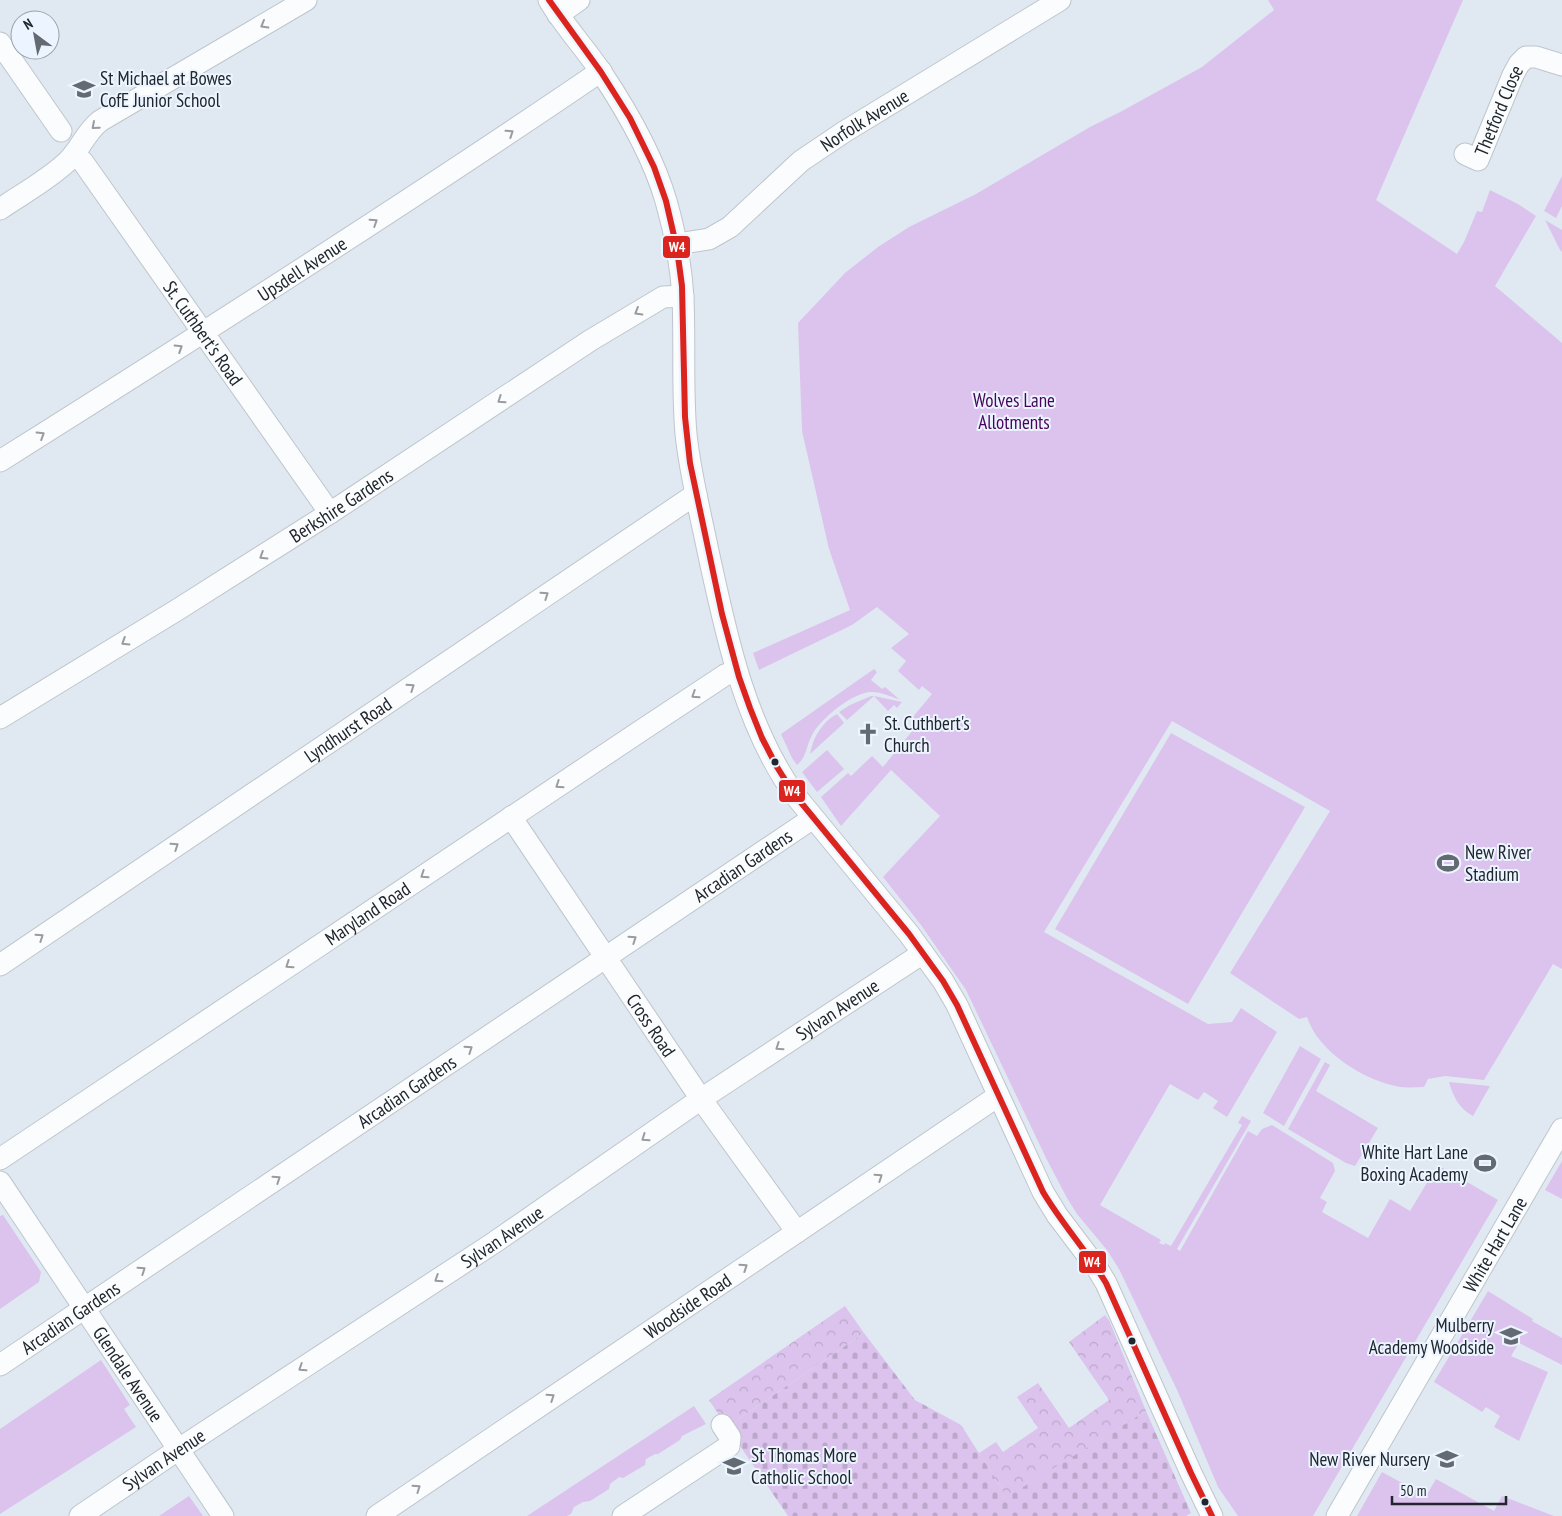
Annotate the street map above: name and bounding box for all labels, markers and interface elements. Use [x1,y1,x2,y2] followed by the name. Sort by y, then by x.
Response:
[10,10,60,60] north arrow
[20,14,36,34] text: N
[260,18,269,28] one-way arrow
[1469,61,1528,159] street label: Thetford Close
[100,66,232,112] place label: St Michael at Bowes CofE Junior School
[71,76,97,102] school or university icon: St Michael at Bowes CofE Junior School
[816,83,913,157] street label: Norfolk Avenue
[91,120,100,129] one-way arrow
[504,130,514,139] one-way arrow
[368,219,377,228] one-way arrow
[253,231,351,306] street label: Upsdell Avenue
[662,235,691,259] line badge: W4
[668,238,686,256] text: W4
[158,276,248,390] street label: St. Cuthbert's Road
[634,306,643,316] one-way arrow
[173,345,182,355] one-way arrow
[973,388,1055,434] park label: Wolves Lane Allotments
[497,393,506,403] one-way arrow
[36,432,45,441] one-way arrow
[285,463,397,548] street label: Berkshire Gardens
[259,549,268,559] one-way arrow
[540,592,549,601] one-way arrow
[121,635,130,645] one-way arrow
[406,683,415,693] one-way arrow
[691,689,700,698] one-way arrow
[300,692,396,768] street label: Lyndhurst Road
[884,711,970,757] place label: St. Cuthbert's Church
[855,721,881,747] church icon: St. Cuthbert's Church
[770,757,780,767] unlabelled marker
[556,778,565,788] one-way arrow
[778,779,806,803] line badge: W4
[783,782,801,800] text: W4
[689,824,797,907] street label: Arcadian Gardens
[1465,840,1532,886] place label: New River Stadium
[170,843,179,853] one-way arrow
[1435,850,1461,876] sports icon: New River Stadium
[420,869,430,878] one-way arrow
[320,876,415,950] street label: Maryland Road
[35,934,44,944] one-way arrow
[628,936,637,945] one-way arrow
[285,959,295,968] one-way arrow
[791,973,883,1046] street label: Sylvan Avenue
[621,989,681,1061] street label: Cross Road
[776,1041,785,1050] one-way arrow
[464,1046,473,1055] one-way arrow
[353,1050,461,1133] street label: Arcadian Gardens
[641,1132,651,1141] one-way arrow
[1360,1140,1469,1186] place label: White Hart Lane Boxing Academy
[1472,1150,1498,1176] sports icon: White Hart Lane Boxing Academy
[873,1174,883,1183] one-way arrow
[271,1176,280,1185] one-way arrow
[1458,1192,1532,1297] street label: White Hart Lane
[456,1200,548,1273] street label: Sylvan Avenue
[1078,1250,1107,1274] line badge: W4
[1083,1253,1101,1271] text: W4
[738,1264,748,1273] one-way arrow
[137,1266,146,1276] one-way arrow
[640,1268,736,1344] street label: Woodside Road
[435,1273,444,1282] one-way arrow
[17,1276,125,1359] street label: Arcadian Gardens
[1369,1313,1495,1359] place label: Mulberry Academy Woodside
[88,1322,169,1427] street label: Glendale Avenue
[1498,1323,1524,1349] school or university icon: Mulberry Academy Woodside
[1127,1336,1137,1346] unlabelled marker
[299,1362,308,1371] one-way arrow
[545,1394,555,1403] one-way arrow
[118,1423,210,1496] street label: Sylvan Avenue
[751,1443,857,1489] place label: St Thomas More Catholic School
[1434,1446,1460,1472] school or university icon: New River Nursery
[1309,1447,1431,1471] place label: New River Nursery
[721,1453,747,1479] school or university icon: St Thomas More Catholic School
[1392,1474,1506,1506] scale bar
[1400,1481,1426,1500] text: 50 m
[411,1485,420,1494] one-way arrow
[1200,1497,1210,1507] unlabelled marker

